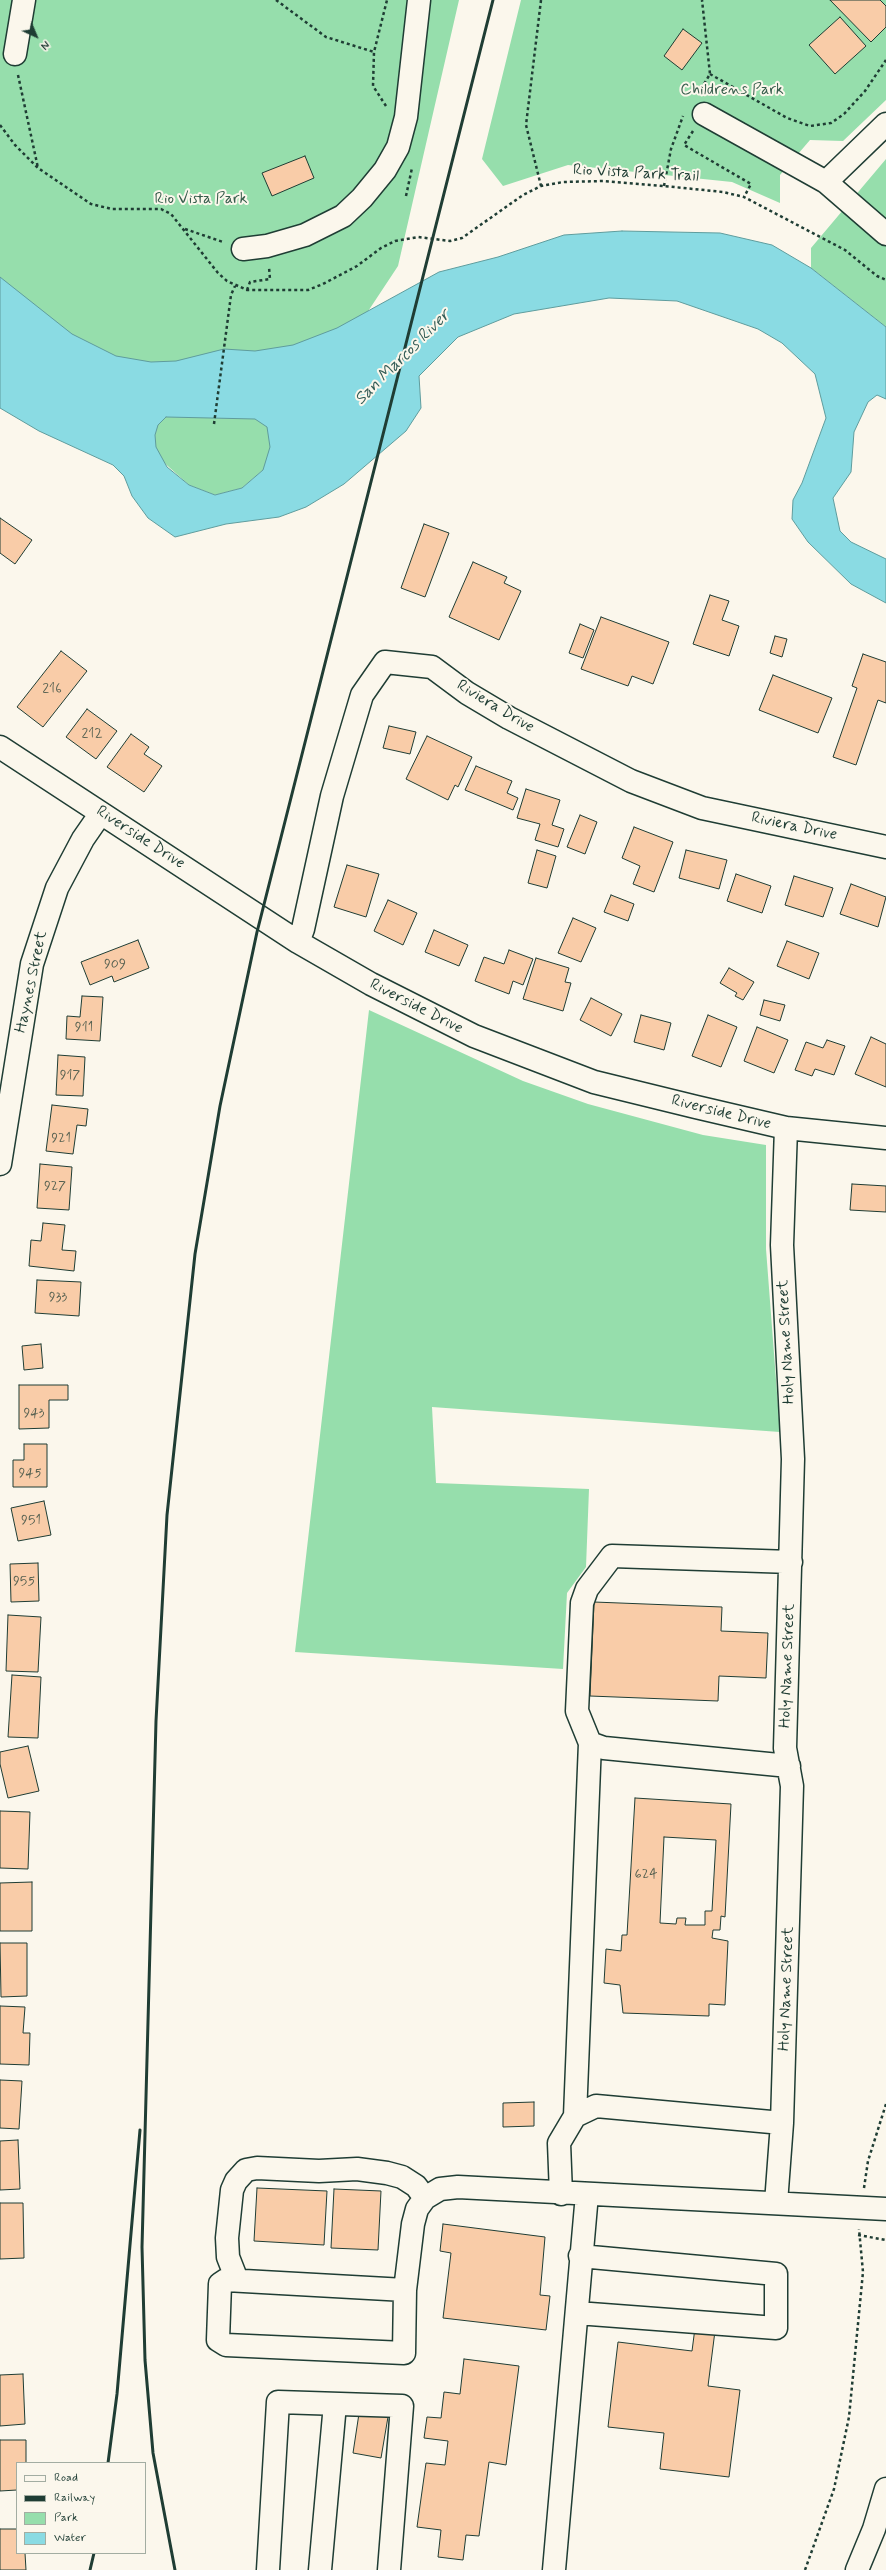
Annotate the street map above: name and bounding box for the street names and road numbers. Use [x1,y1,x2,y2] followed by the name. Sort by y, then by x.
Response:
[573,161,699,187] street label: Rio Vista Park Trail
[453,676,537,738] street label: Riviera Drive
[92,802,188,874] street label: Riverside Drive
[749,809,839,845] street label: Riviera Drive
[12,929,52,1035] street label: Haynes Street
[366,975,466,1039] street label: Riverside Drive
[669,1091,773,1135] street label: Riverside Drive
[774,1279,800,1405] street label: Holy Name Street
[776,1604,800,1728] street label: Holy Name Street
[775,1927,799,2051] street label: Holy Name Street

